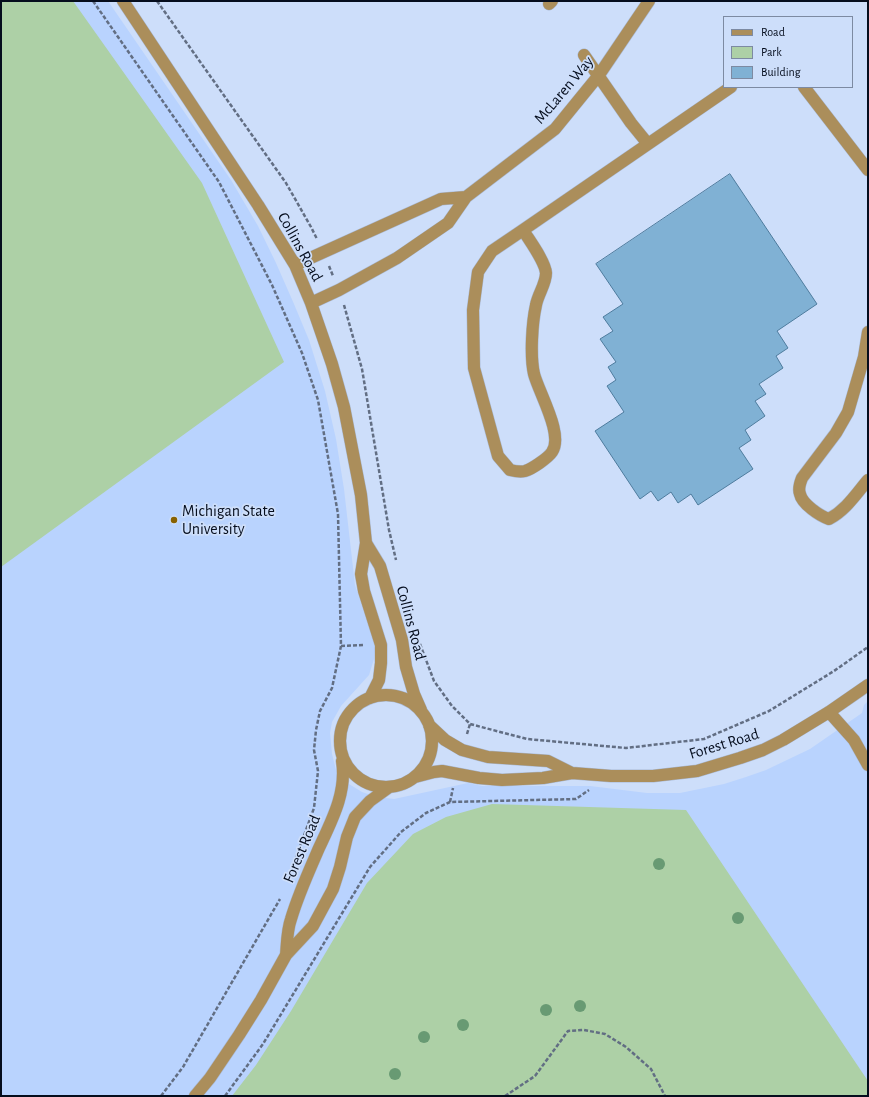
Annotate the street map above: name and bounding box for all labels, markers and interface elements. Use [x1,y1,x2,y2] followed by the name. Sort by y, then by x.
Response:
[723,16,853,88] legend
[761,26,785,38] text: Road
[761,46,782,58] text: Park
[530,52,598,128] street label: McLaren Way
[761,66,801,78] text: Building
[273,209,327,285] street label: Collins Road
[182,501,275,539] place label: Michigan State University
[169,515,179,525] marker: Michigan State University
[392,584,430,662] street label: Collins Road
[687,724,761,764] street label: Forest Road
[279,812,325,886] street label: Forest Road

